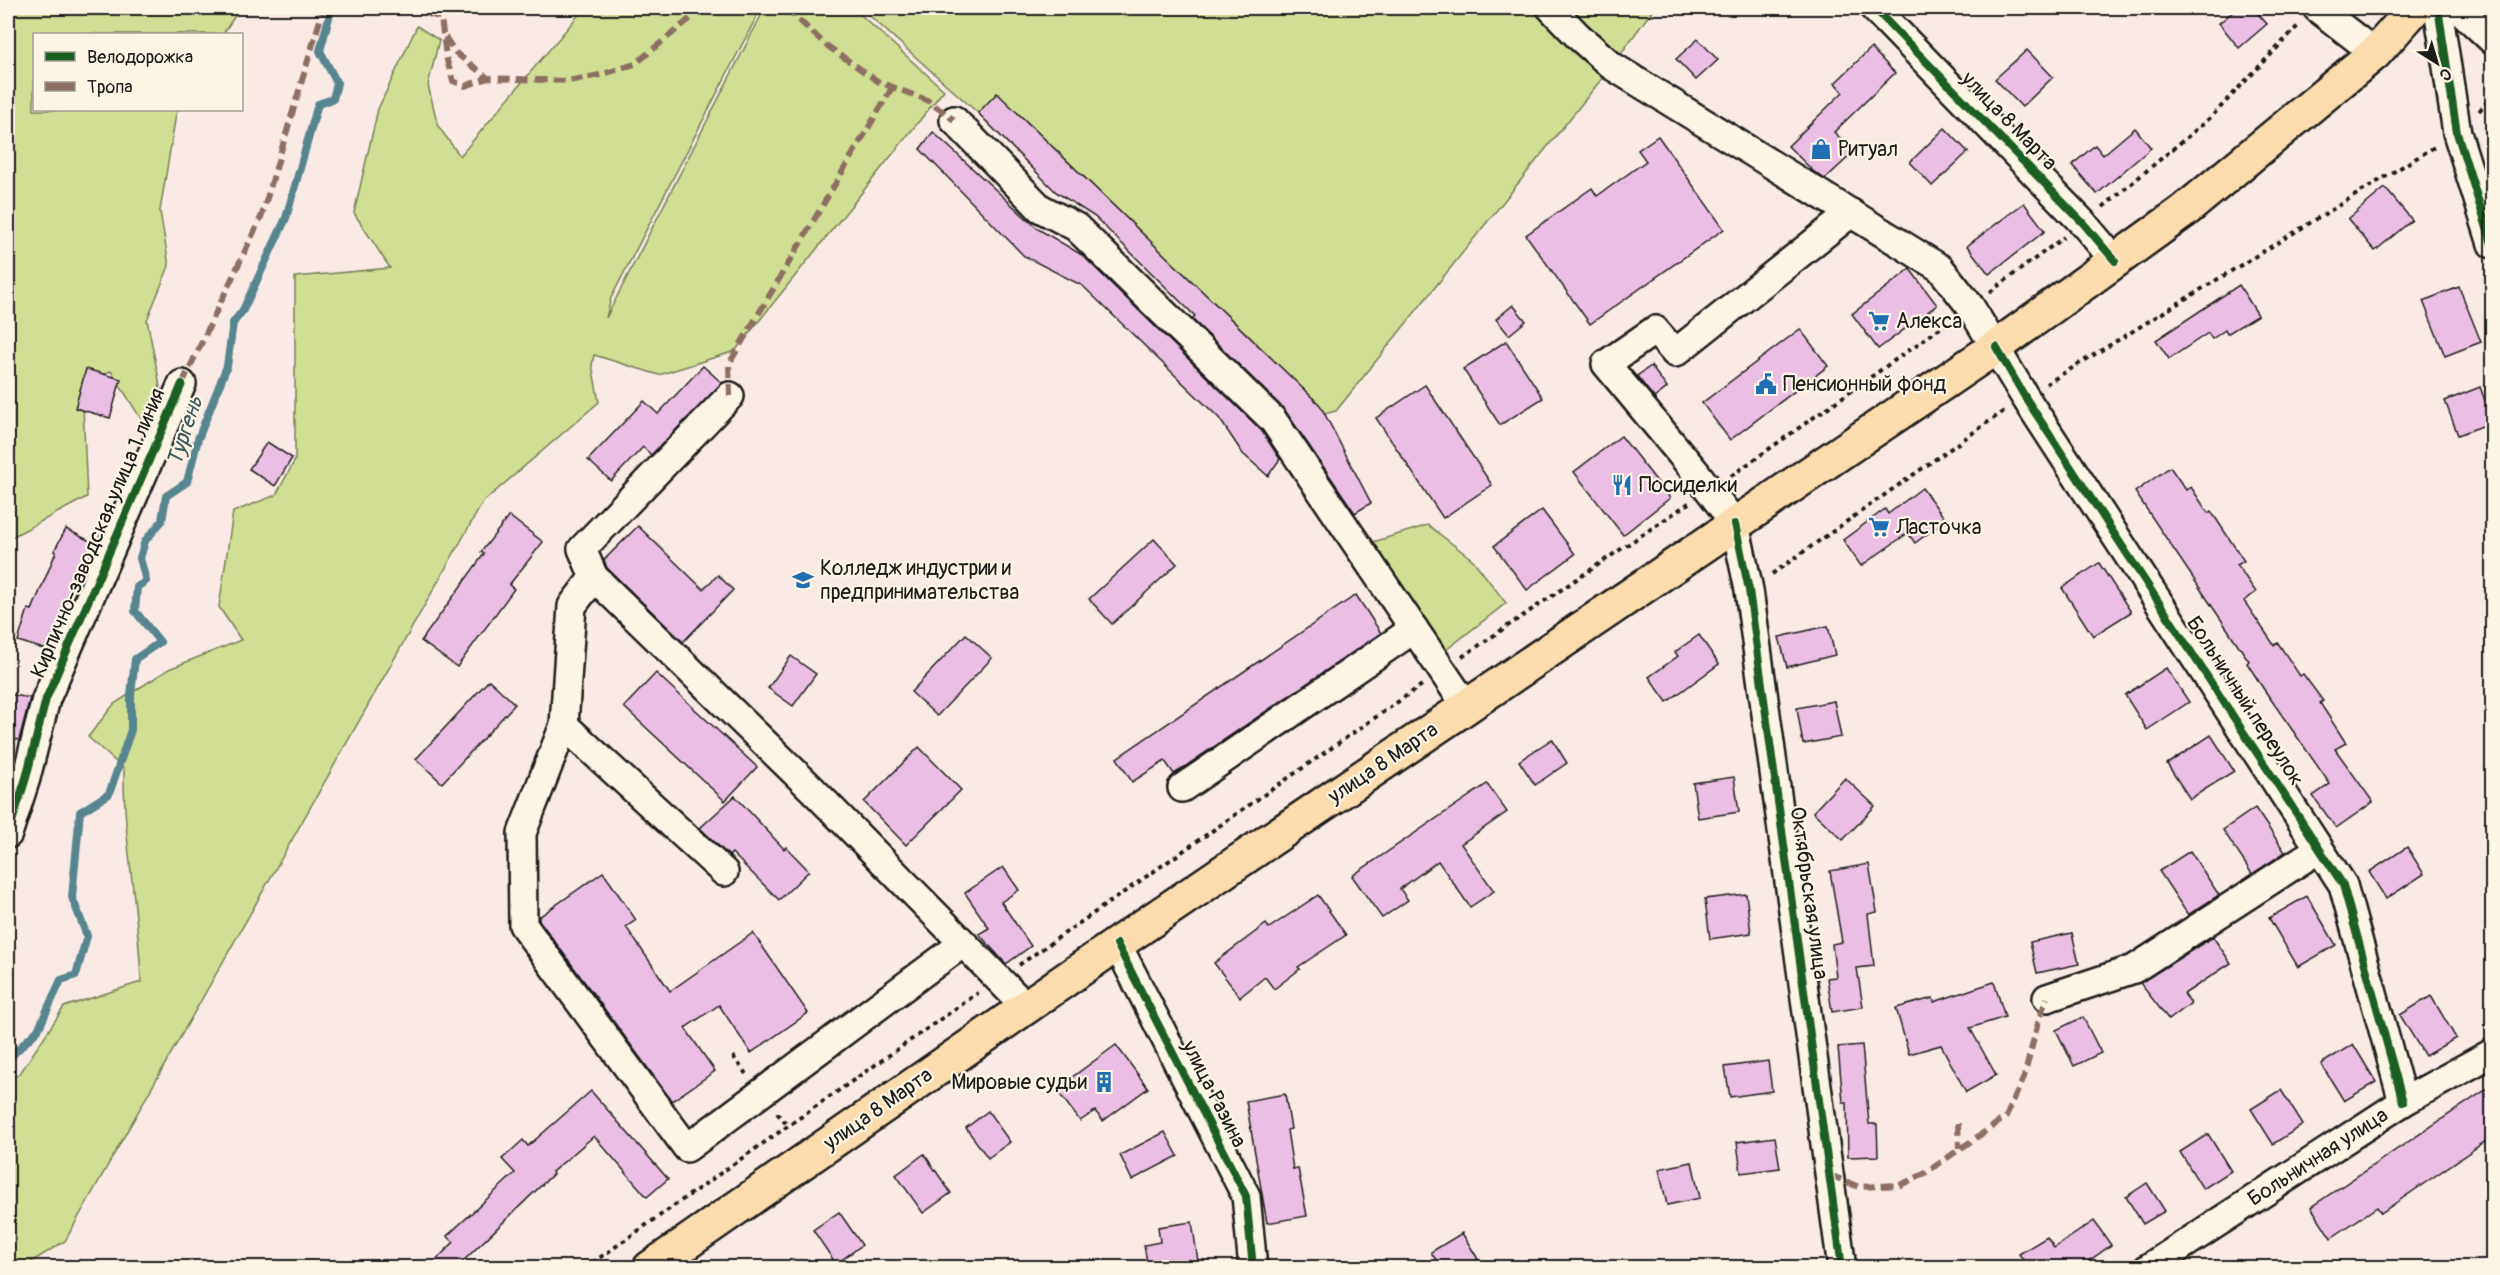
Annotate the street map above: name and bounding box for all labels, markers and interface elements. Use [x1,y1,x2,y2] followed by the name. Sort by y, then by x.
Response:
[33,33,243,111] legend
[2407,33,2467,93] north arrow
[87,46,193,69] text: Велодорожка
[2435,63,2455,85] text: С
[1954,65,2063,176] street label: улица 8 Марта
[87,76,133,99] text: Тропа
[1838,136,1898,163] place label: Ритуал
[1809,137,1833,161] shop icon: Ритуал
[1896,308,1962,335] place label: Алекса
[1867,309,1891,333] supermarket icon: Алекса
[1783,371,1946,398] place label: Пенсионный фонд
[1754,372,1778,396] public building icon: Пенсионный фонд
[25,384,171,682] street label: Кирпично-заводская улица 1 линия
[161,392,210,469] water label: Тургень
[1639,472,1737,499] place label: Посиделки
[1610,473,1634,497] restaurant icon: Посиделки
[1895,514,1982,541] place label: Ласточка
[1867,515,1891,539] supermarket icon: Ласточка
[820,555,1019,606] place label: Колледж индустрии и предпринимательства
[791,568,815,592] school or university icon: Колледж индустрии и предпринимательства
[2180,611,2310,791] street label: Больничный переулок
[1322,716,1443,810] street label: улица 8 Марта
[1784,805,1834,981] street label: Октябрьская улица
[1175,1035,1253,1152] street label: улица Разина
[817,1061,938,1157] street label: улица 8 Марта
[951,1069,1087,1096] place label: Мировые судьи
[1092,1070,1116,1094] building icon: Мировые судьи
[2243,1102,2393,1212] street label: Больничная улица

